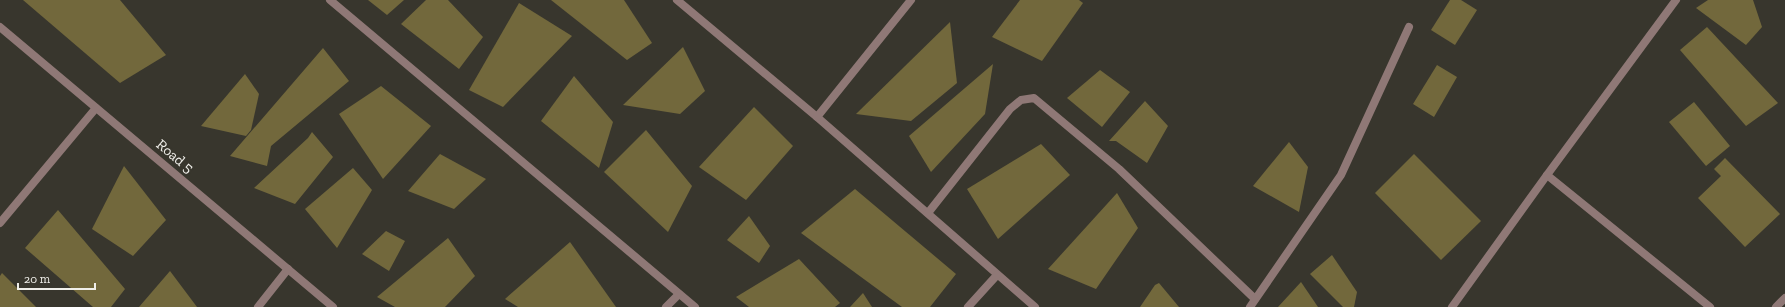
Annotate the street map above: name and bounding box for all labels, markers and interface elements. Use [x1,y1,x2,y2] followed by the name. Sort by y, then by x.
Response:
[153,135,198,177] street label: Road 5
[18,265,95,291] scale bar
[24,272,51,286] text: 20 m

